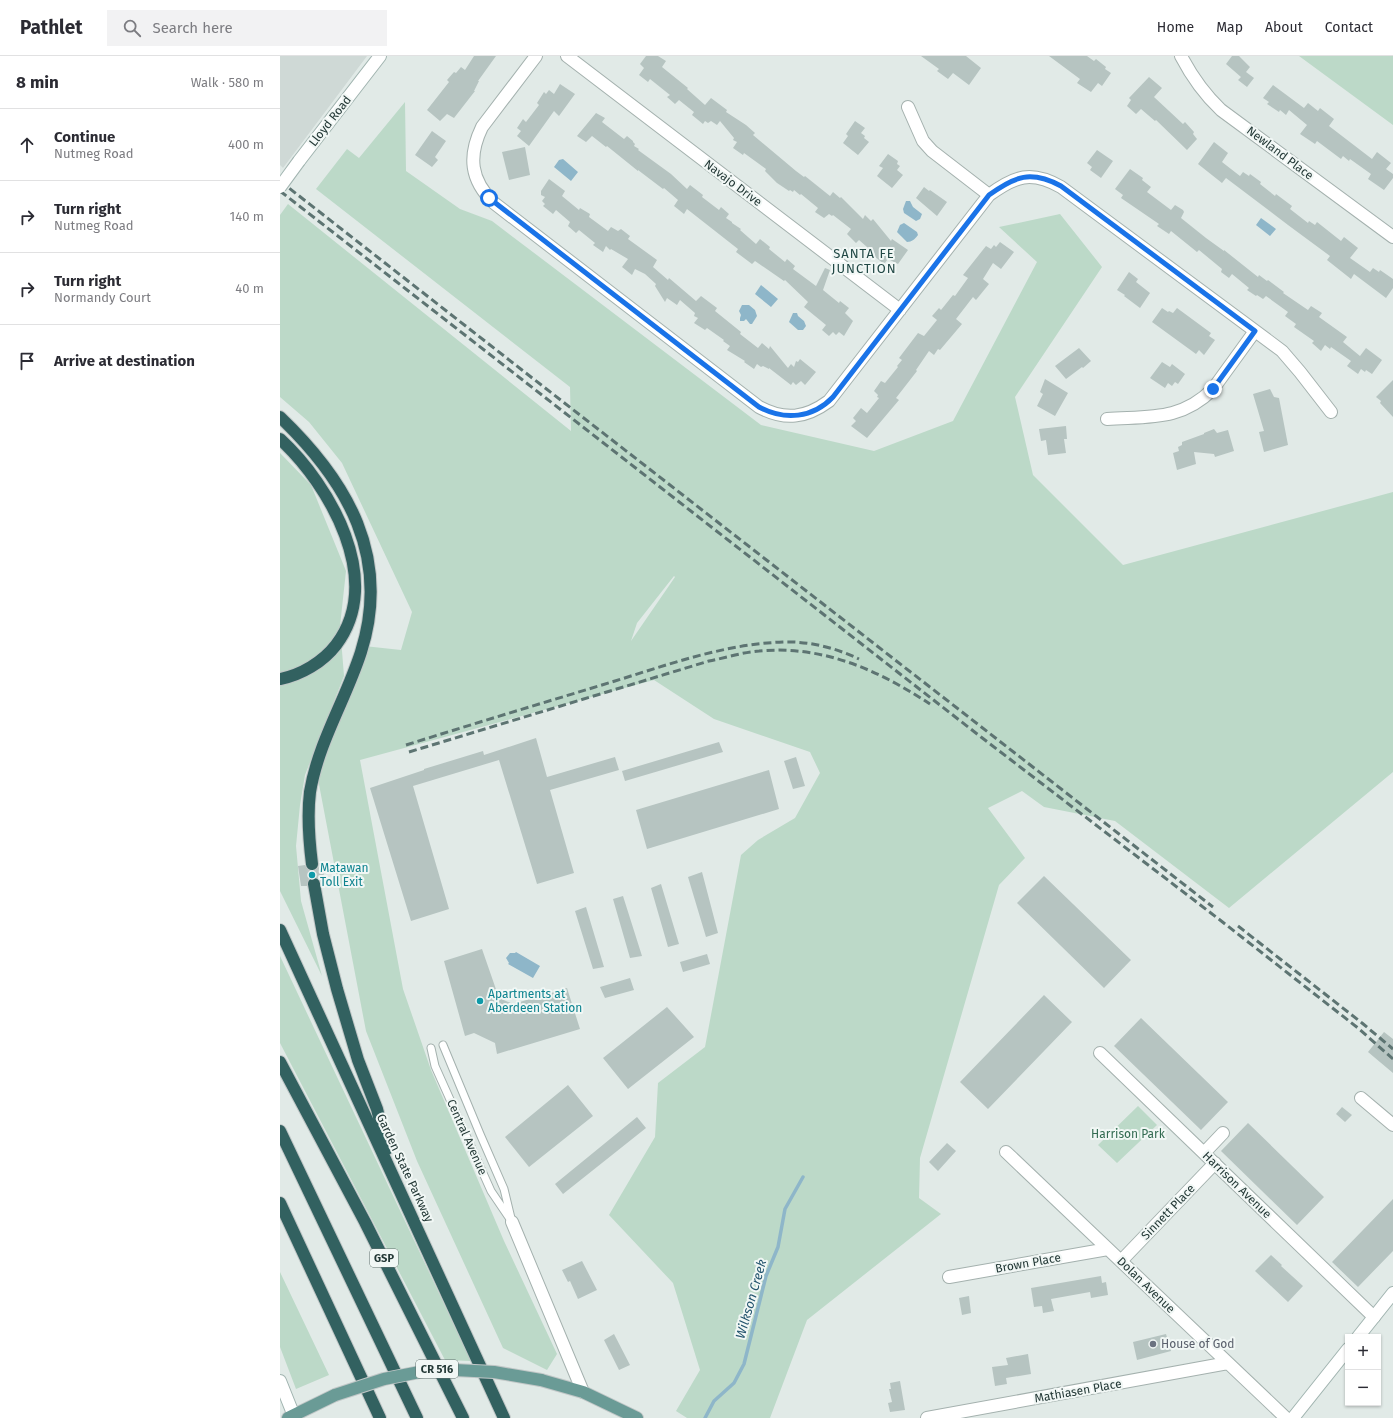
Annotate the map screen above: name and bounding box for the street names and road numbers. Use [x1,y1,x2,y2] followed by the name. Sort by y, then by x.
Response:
[306,93,354,149] street label: Lloyd Road
[1244,123,1316,183] street label: Newland Place
[701,157,765,209] street label: Navajo Drive
[444,1097,490,1177] street label: Central Avenue
[374,1112,436,1224] street label: Garden State Parkway
[1200,1149,1274,1221] street label: Harrison Avenue
[1138,1182,1198,1242] street label: Sinnett Place
[370,1249,398,1267] road number: GSP
[994,1250,1062,1276] street label: Brown Place
[1114,1254,1178,1316] street label: Dolan Avenue
[416,1360,458,1378] road number: CR 516
[1033,1376,1123,1406] street label: Mathiasen Place

